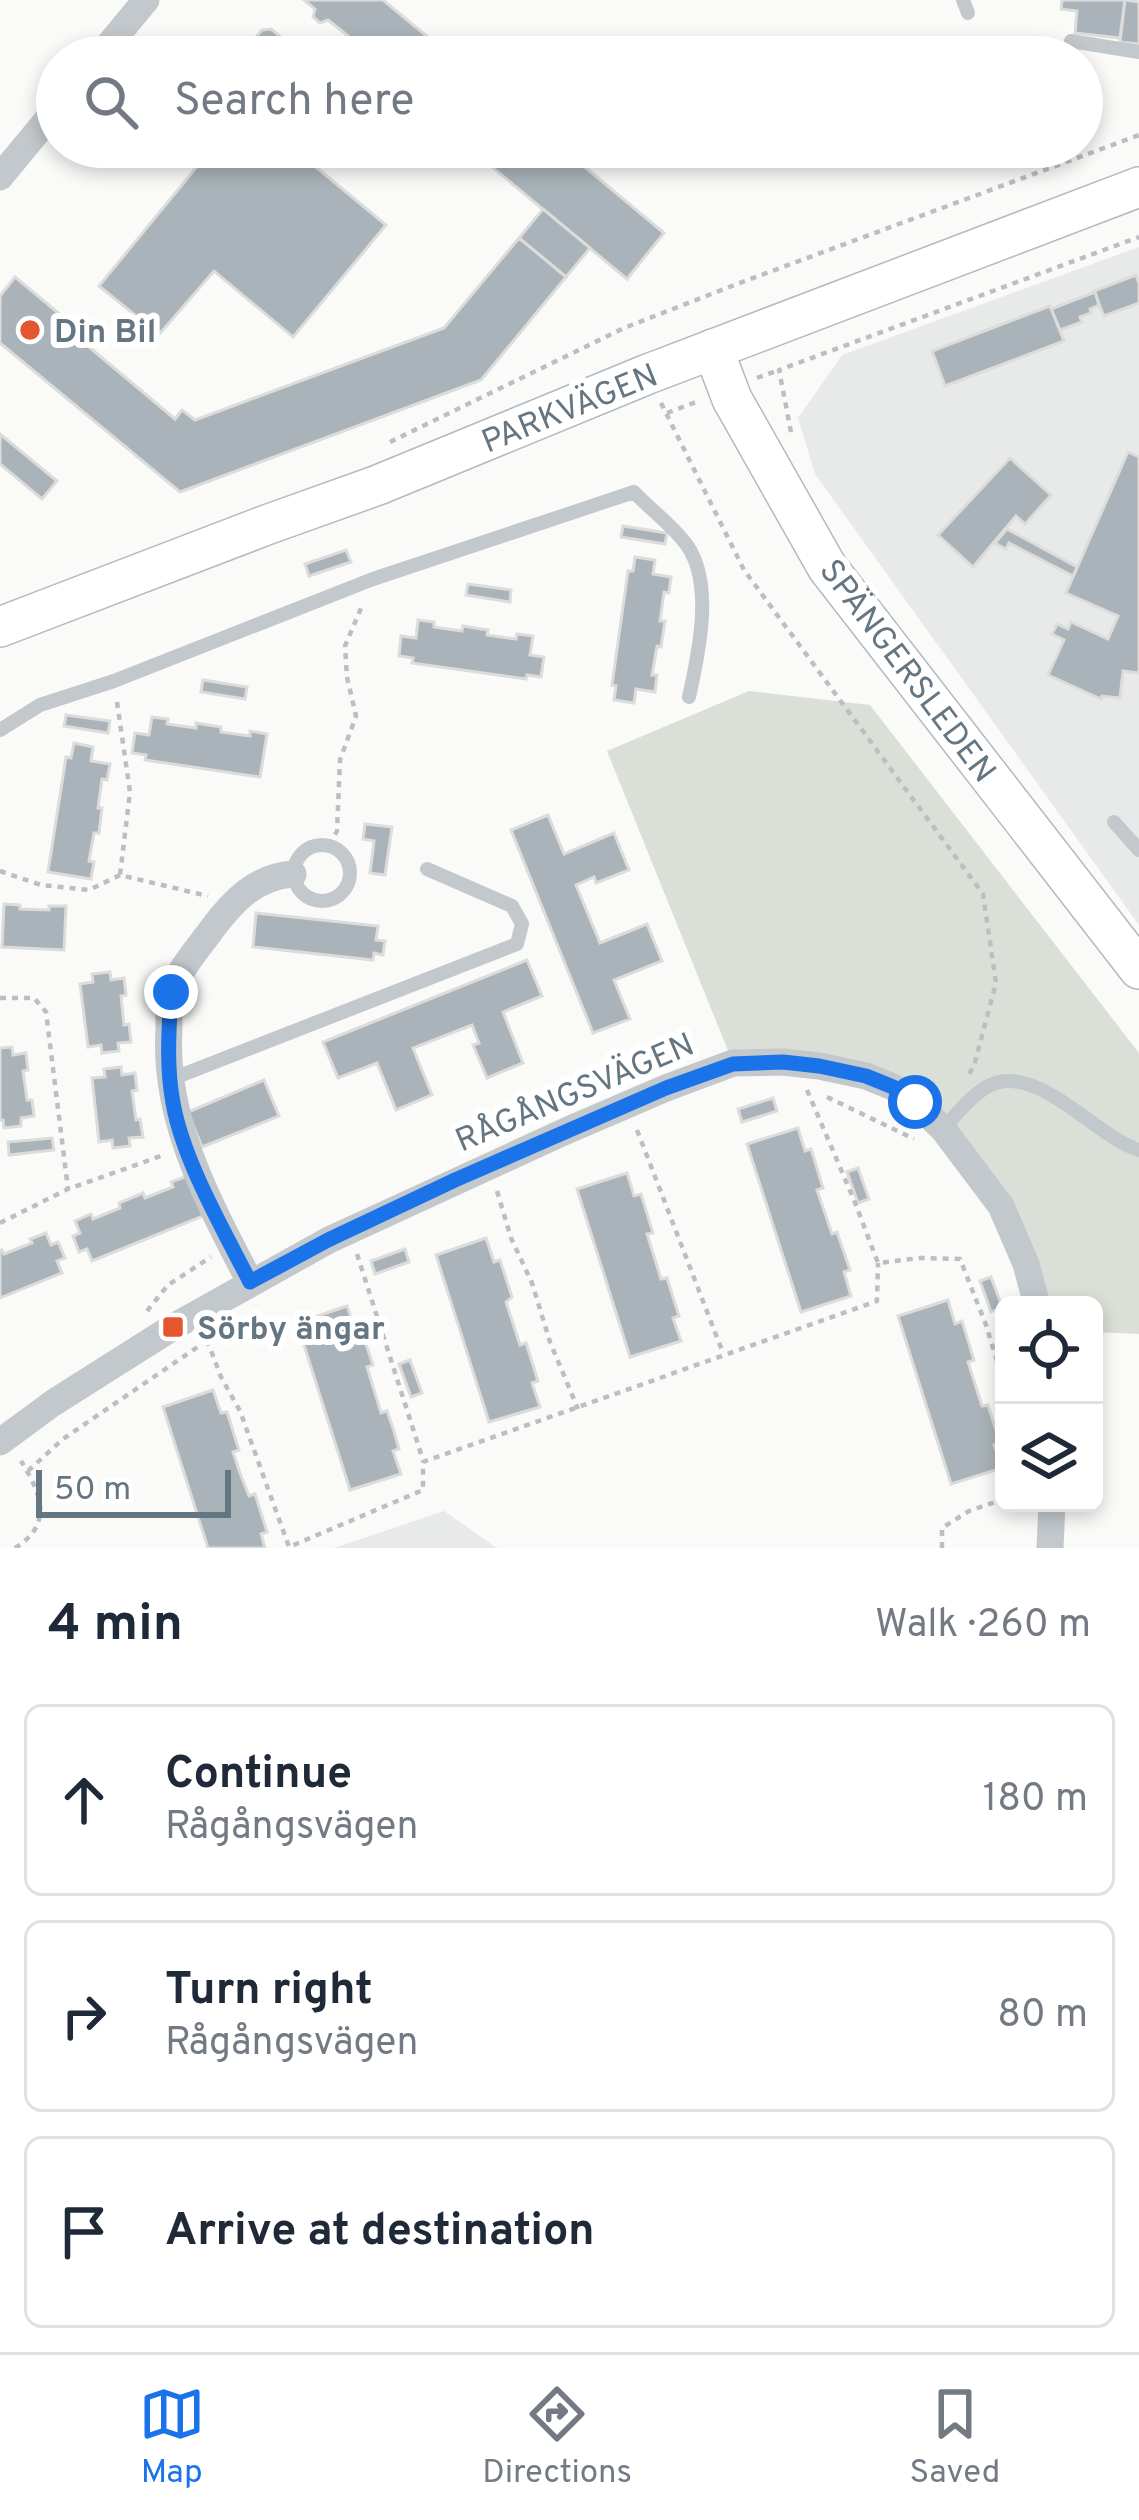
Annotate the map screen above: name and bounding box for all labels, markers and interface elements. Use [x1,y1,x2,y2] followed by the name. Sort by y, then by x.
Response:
[36,36,1103,168] search box
[78,69,144,135] icon: search
[174,74,414,131] text: Search here
[54,313,156,355] place label: Din Bil
[17,317,43,343] marker: Din Bil
[476,356,665,465] street label: PARKVÄGEN
[808,552,1003,792] street label: SPÄNGERSLEDEN
[144,965,198,1019] route end
[450,1025,701,1164] street label: RÅGÅNGSVÄGEN
[888,1075,942,1129] route start
[995,1296,1103,1512] map controls
[995,1296,1103,1404] button: locate
[197,1310,385,1352] place label: Sörby ängar
[160,1314,186,1340] marker: Sörby ängar
[995,1404,1103,1512] button: layers
[36,1464,231,1517] scale bar
[54,1470,131,1512] text: 50 m
[48,1594,183,1659] text: 4 min
[875,1602,1091,1651] text: Walk · 260 m
[165,1747,352,1804] text: Continue
[51,1767,117,1833] icon: ahead
[983,1776,1088,1825] text: 180 m
[165,1804,418,1853] text: Rågångsvägen
[165,1963,373,2020] text: Turn right
[51,1983,117,2049] icon: right
[997,1992,1088,2041] text: 80 m
[165,2020,418,2069] text: Rågångsvägen
[51,2199,117,2265] icon: arrive
[165,2204,595,2261] text: Arrive at destination
[139,2381,205,2495] tab: Map
[482,2381,632,2495] tab: Directions
[910,2381,1000,2495] tab: Saved

